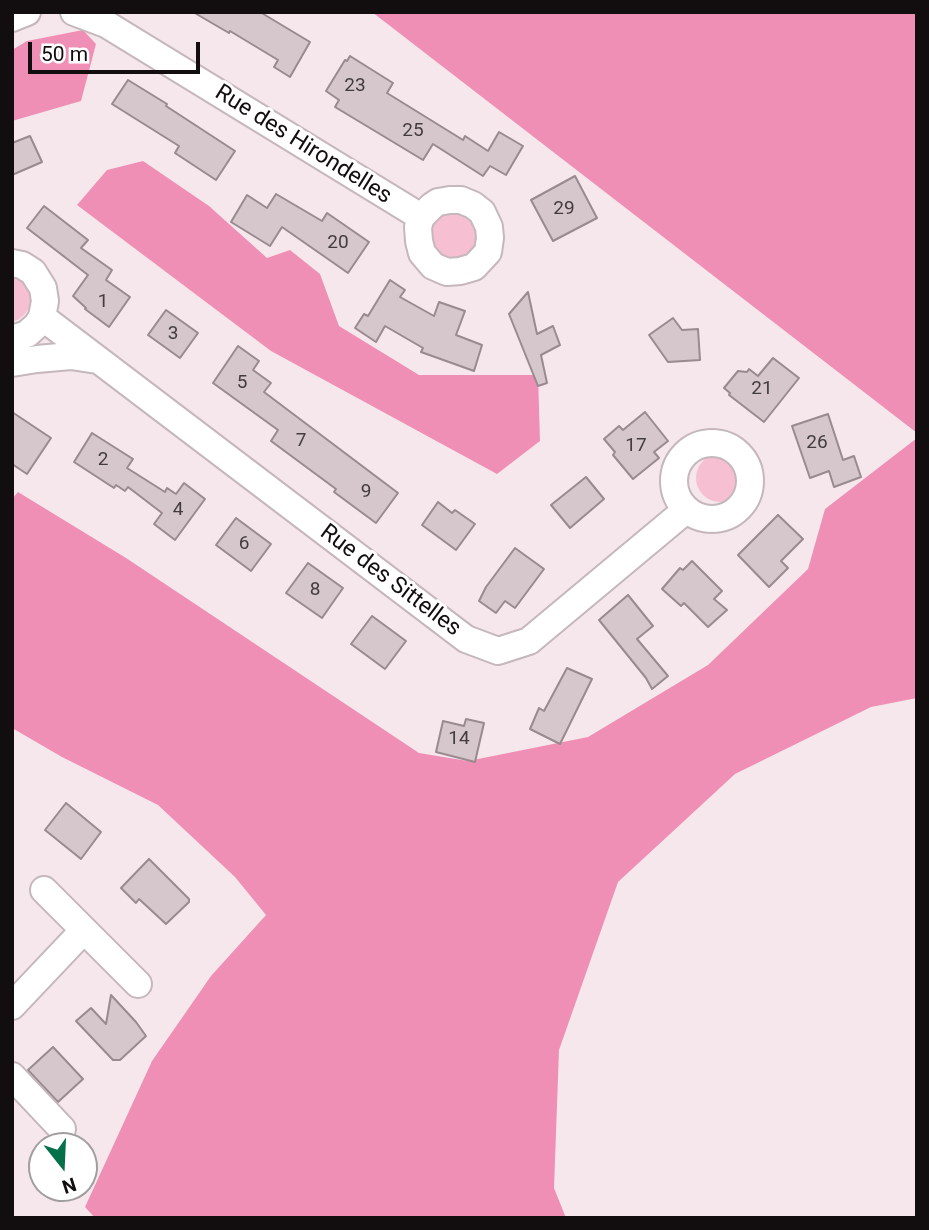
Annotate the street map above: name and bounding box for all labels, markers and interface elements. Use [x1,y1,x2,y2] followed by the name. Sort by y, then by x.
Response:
[32,28,203,72] scale bar
[41,42,88,66] text: 50 m
[344,75,366,97] house number: 23
[209,79,397,211] street label: Rue des Hirondelles
[402,120,424,142] house number: 25
[553,198,575,220] house number: 29
[327,232,349,254] house number: 20
[98,291,108,313] house number: 1
[168,323,178,345] house number: 3
[237,372,247,394] house number: 5
[751,378,773,400] house number: 21
[296,430,306,452] house number: 7
[806,432,828,454] house number: 26
[625,435,647,457] house number: 17
[98,449,108,471] house number: 2
[361,481,371,503] house number: 9
[173,499,183,521] house number: 4
[314,519,466,643] street label: Rue des Sittelles
[239,533,249,555] house number: 6
[310,579,320,601] house number: 8
[448,728,470,750] house number: 14
[28,1132,98,1202] north arrow
[59,1173,79,1199] text: N

